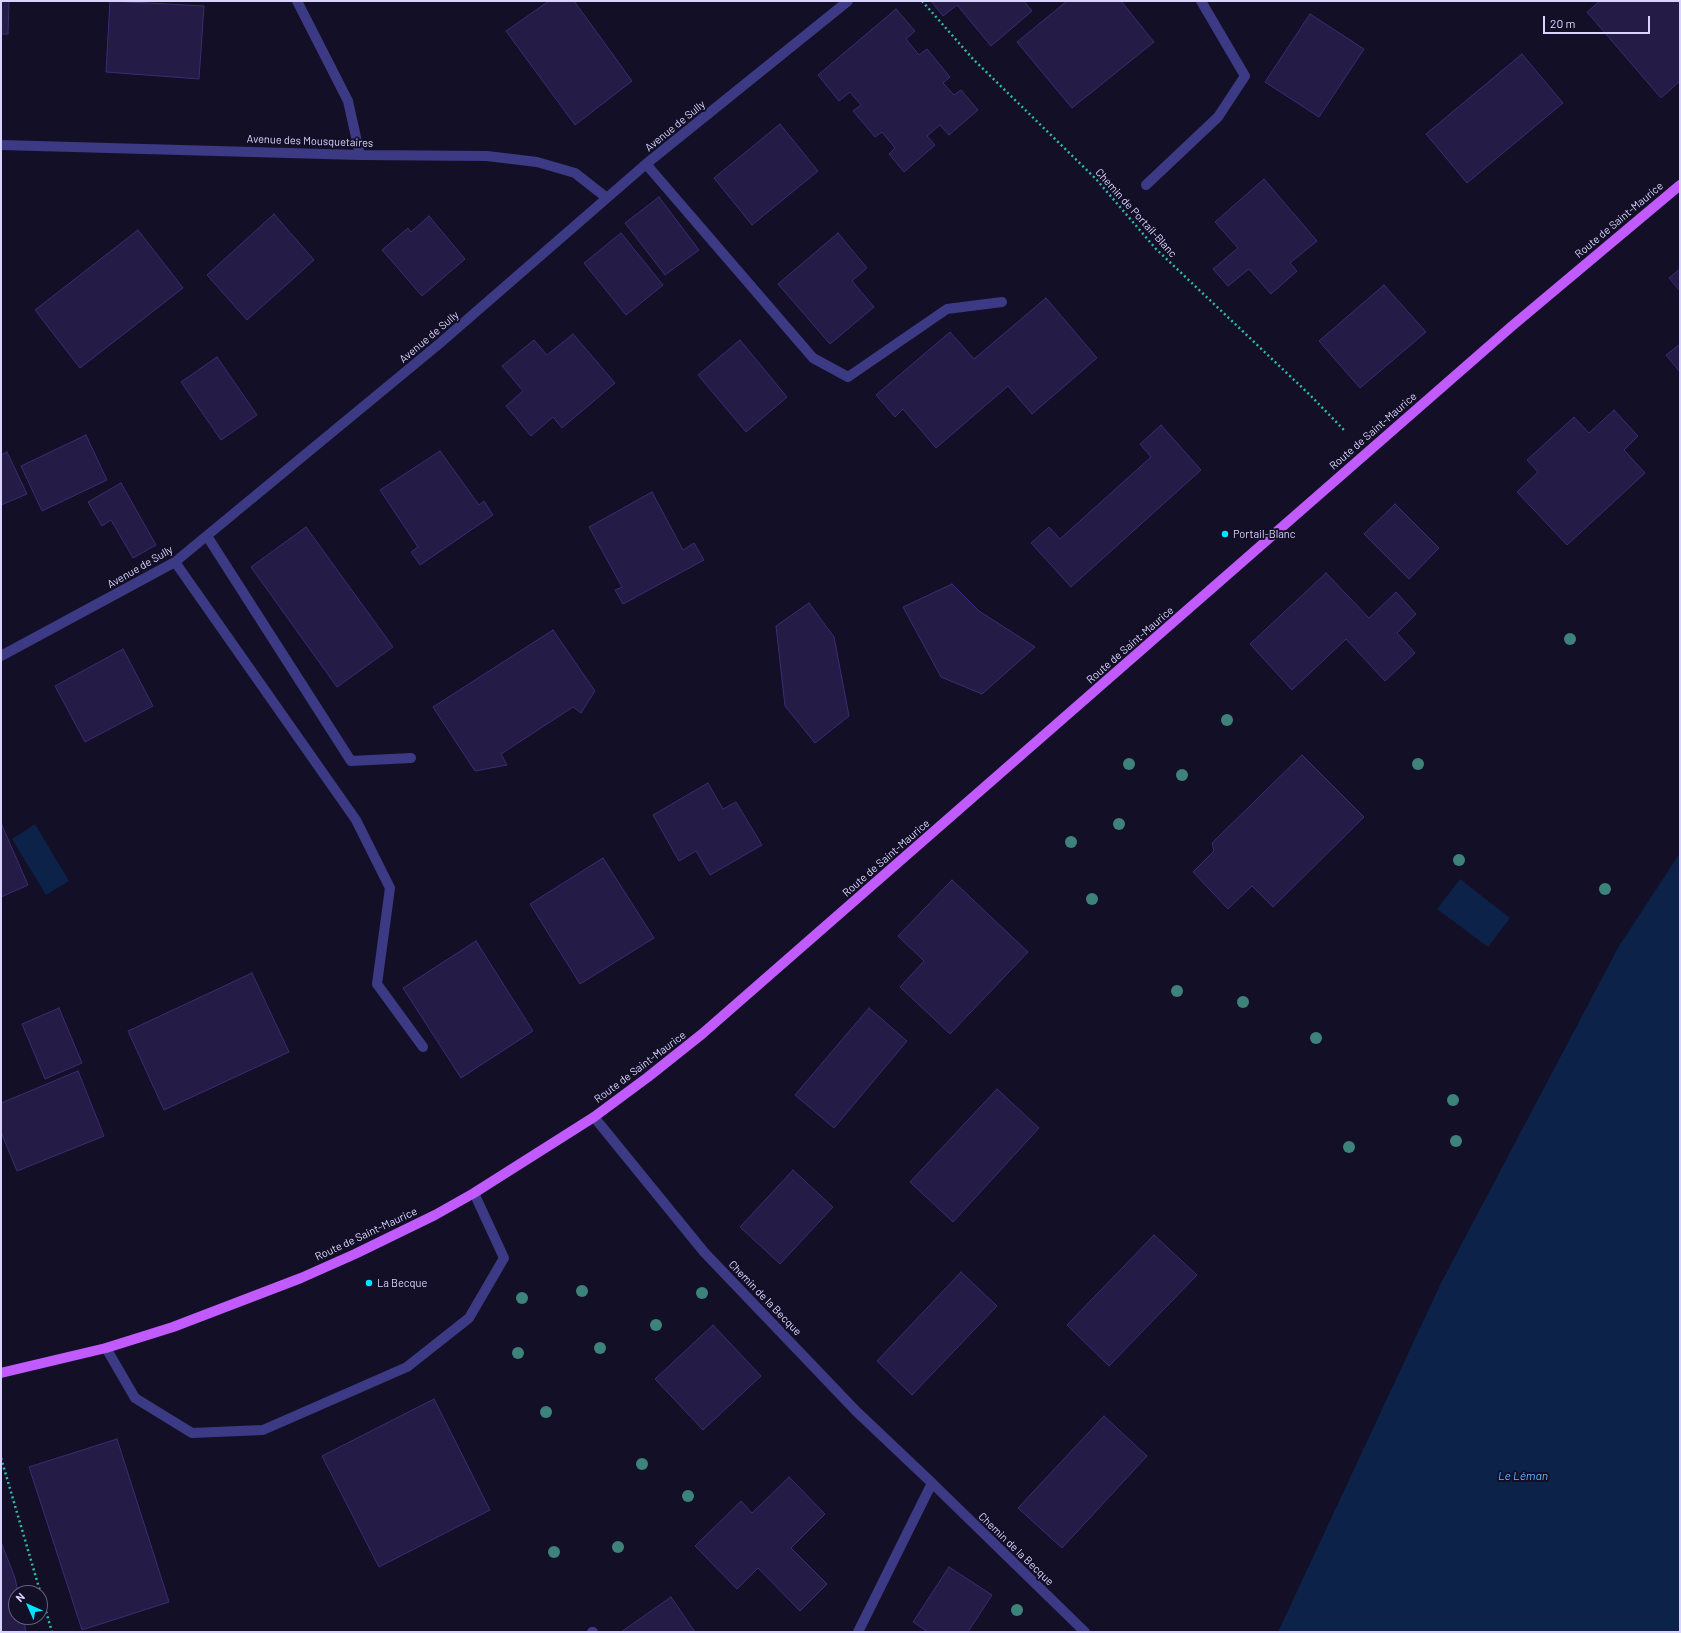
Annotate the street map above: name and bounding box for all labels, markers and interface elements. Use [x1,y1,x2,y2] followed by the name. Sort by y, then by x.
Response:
[1545,8,1652,34] scale bar
[1550,16,1576,30] text: 20 m
[642,98,708,154] street label: Avenue de Sully
[246,132,374,150] street label: Avenue des Mousquetaires
[1093,166,1179,260] street label: Chemin de Portail-Blanc
[1572,179,1666,261] street label: Route de Saint-Maurice
[397,308,461,366] street label: Avenue de Sully
[1327,390,1419,472] street label: Route de Saint-Maurice
[1233,527,1295,541] place label: Portail-Blanc
[1220,529,1230,539] marker: Portail-Blanc
[105,543,175,591] street label: Avenue de Sully
[1084,604,1176,686] street label: Route de Saint-Maurice
[840,817,932,899] street label: Route de Saint-Maurice
[592,1028,688,1106] street label: Route de Saint-Maurice
[313,1205,419,1263] street label: Route de Saint-Maurice
[726,1258,804,1338] street label: Chemin de la Becque
[377,1276,427,1290] place label: La Becque
[364,1278,374,1288] marker: La Becque
[1498,1469,1548,1483] water label: Le Léman
[976,1510,1056,1588] street label: Chemin de la Becque
[8,1585,48,1625] north arrow
[13,1590,27,1604] text: N

